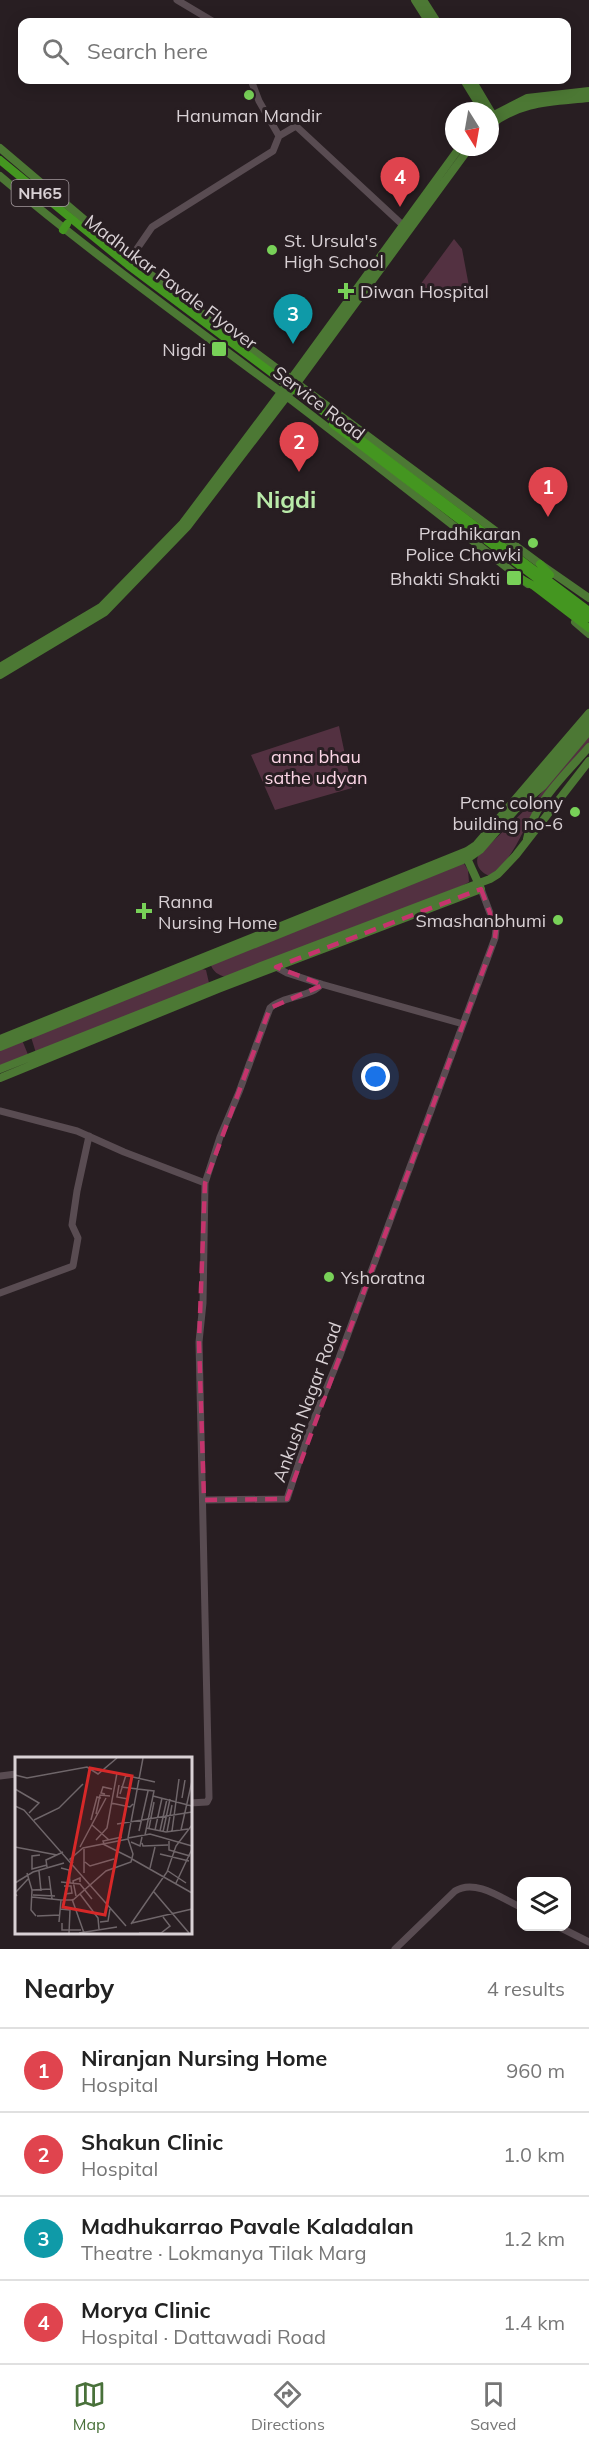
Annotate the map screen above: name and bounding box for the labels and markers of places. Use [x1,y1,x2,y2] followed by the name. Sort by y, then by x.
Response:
[242,88,256,102] marker: Hanuman Mandir
[176,104,322,127] place label: Hanuman Mandir
[380,158,420,207] pin: 4
[284,229,384,273] place label: St. Ursula's High School
[265,243,279,257] marker: St. Ursula's High School
[360,280,489,303] place label: Diwan Hospital
[337,282,355,300] marker: Diwan Hospital
[274,294,312,344] pin: 3
[162,338,206,361] place label: Nigdi
[210,340,228,358] marker: Nigdi
[280,422,318,472] pin: 2
[528,468,568,517] pin: 1
[405,522,521,566] place label: Pradhikaran Police Chowki
[526,536,540,550] marker: Pradhikaran Police Chowki
[390,567,500,590] place label: Bhakti Shakti
[505,569,523,587] marker: Bhakti Shakti
[452,791,563,835] place label: Pcmc colony building no-6
[568,805,582,819] marker: Pcmc colony building no-6
[158,890,277,934] place label: Ranna Nursing Home
[135,902,153,920] marker: Ranna Nursing Home
[416,909,546,932] place label: Smashanbhumi
[551,913,565,927] marker: Smashanbhumi
[340,1266,425,1289] place label: Yshoratna
[322,1270,336,1284] marker: Yshoratna

